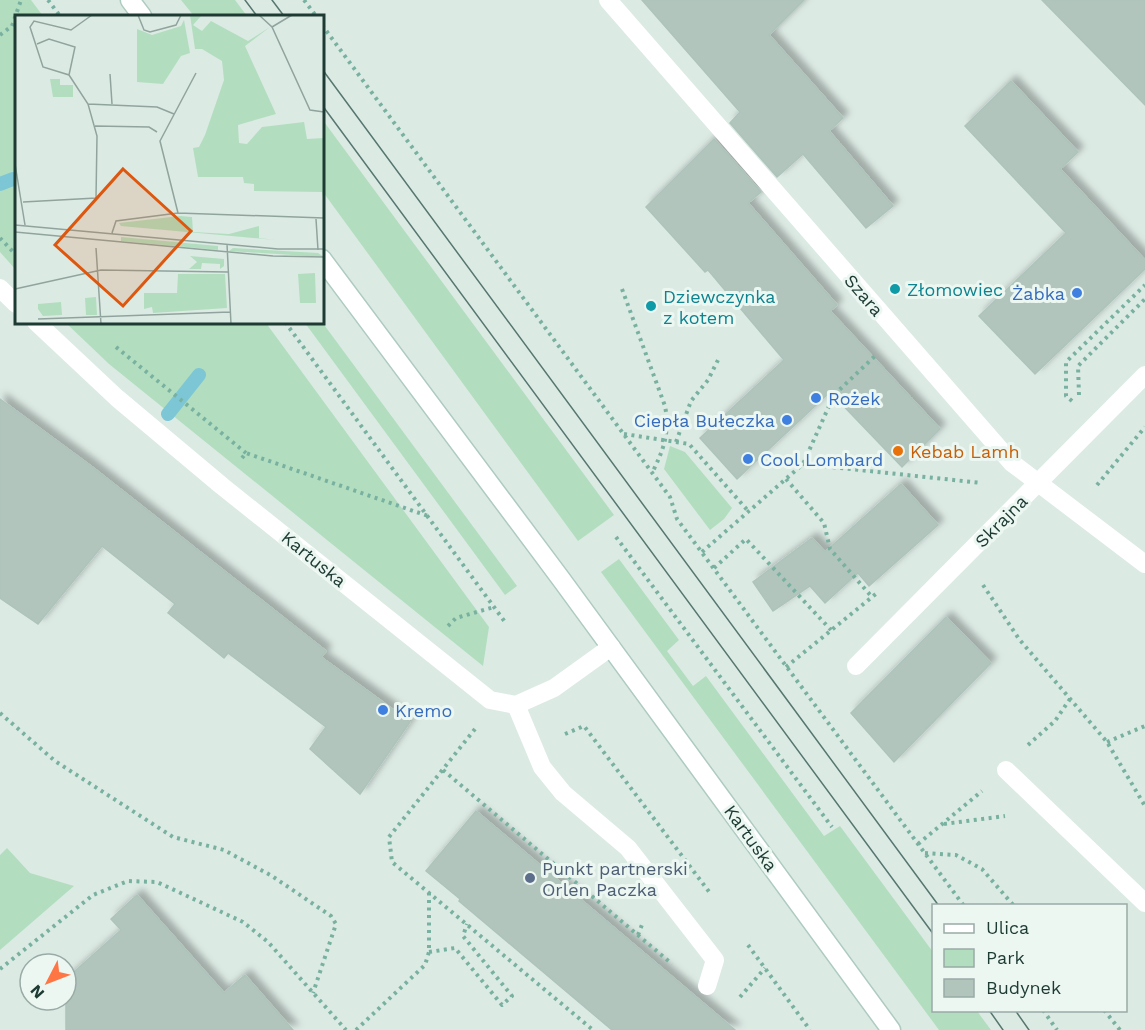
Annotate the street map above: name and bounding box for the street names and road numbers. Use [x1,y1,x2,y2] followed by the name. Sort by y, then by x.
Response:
[840,270,888,320] street label: Szara
[971,491,1031,551] street label: Skrajna
[278,527,350,591] street label: Kartuska
[720,801,782,875] street label: Kartuska

